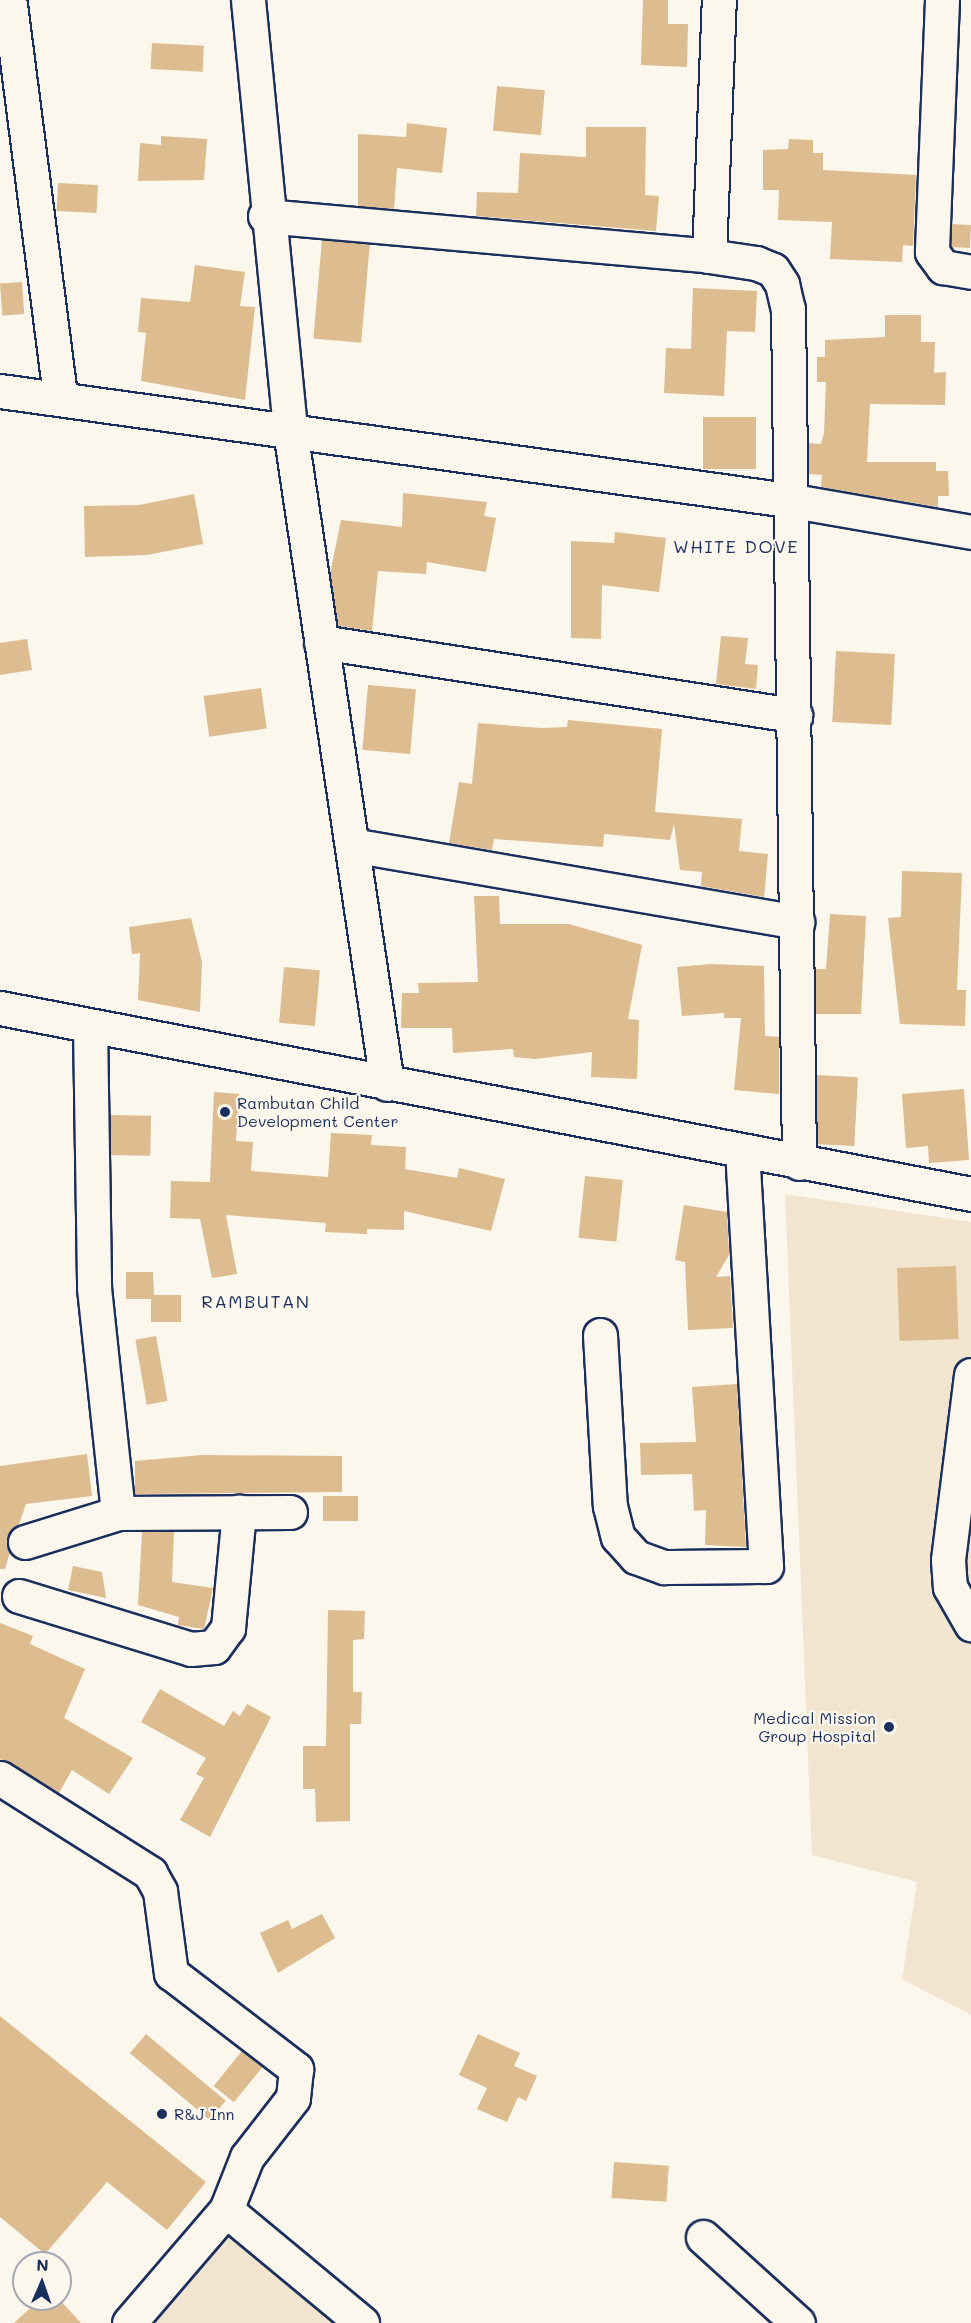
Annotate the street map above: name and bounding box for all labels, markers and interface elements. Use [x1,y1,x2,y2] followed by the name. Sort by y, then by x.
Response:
[673,535,799,557] district label: WHITE DOVE
[237,1093,398,1131] place label: Rambutan Child Development Center
[218,1105,232,1119] marker: Rambutan Child Development Center
[201,1290,311,1312] district label: RAMBUTAN
[753,1708,876,1746] place label: Medical Mission Group Hospital
[880,1718,898,1736] marker: Medical Mission Group Hospital
[174,2104,234,2124] place label: R&J Inn
[155,2107,169,2121] marker: R&J Inn
[12,2251,72,2311] north arrow
[36,2254,49,2275] text: N

